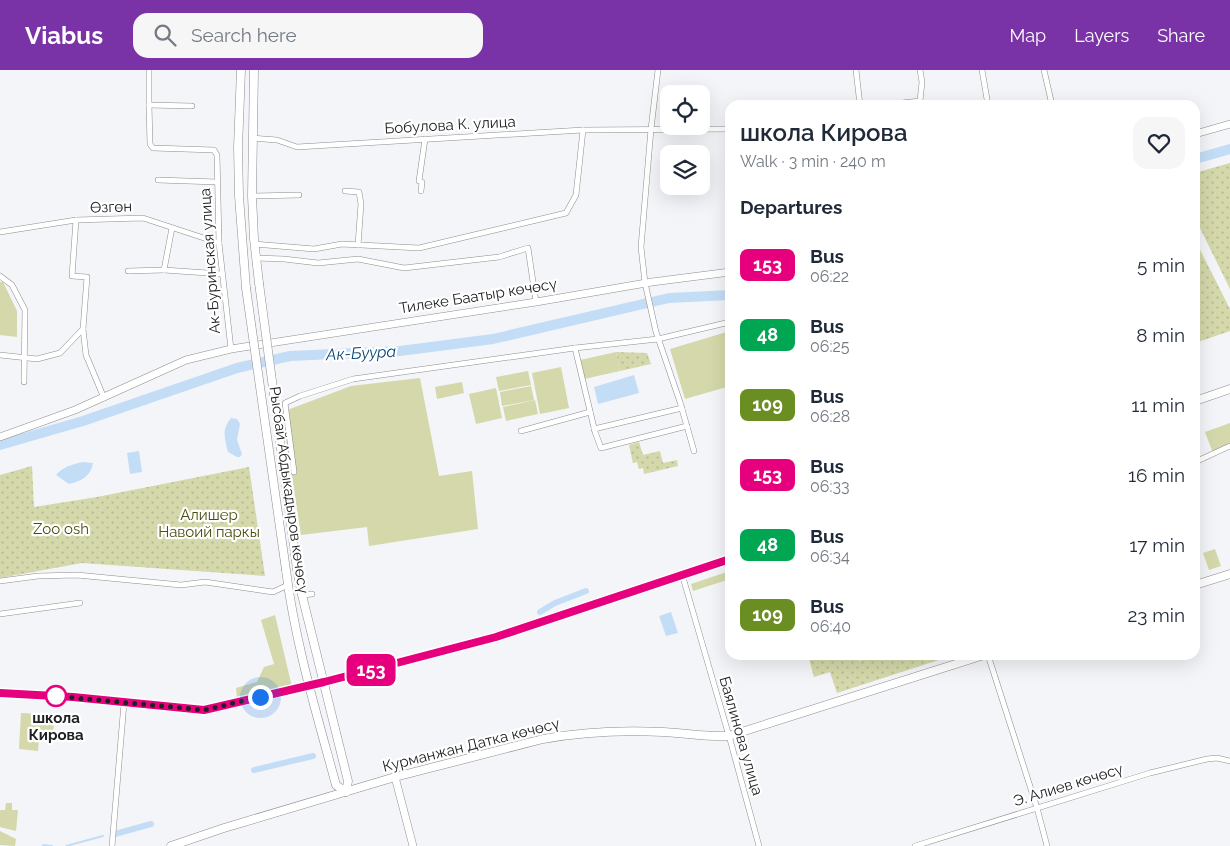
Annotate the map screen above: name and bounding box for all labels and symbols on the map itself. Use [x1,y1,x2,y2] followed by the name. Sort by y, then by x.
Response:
[384,113,516,137] street label: Бобулова К. улица
[196,187,224,335] street label: Ак-Буринская улица
[90,197,132,217] street label: Өзгөн
[398,275,558,317] street label: Тилеке Баатыр көчөсү
[325,342,397,364] water label: Ак-Буура
[266,385,312,595] street label: Рысбай Абдыкадыров көчөсү
[158,506,260,541] park label: Алишер Навоий паркы
[33,520,89,538] park label: Zoo osh
[342,654,400,686] line badge: 153
[715,674,767,798] street label: Баялинова улица
[45,685,67,707] marker: школа Кирова
[248,685,273,710] your location
[28,709,84,744] place label: школа Кирова
[381,714,561,776] street label: Курманжан Датка көчөсү
[1011,760,1125,810] street label: Э. Алиев көчөсү

